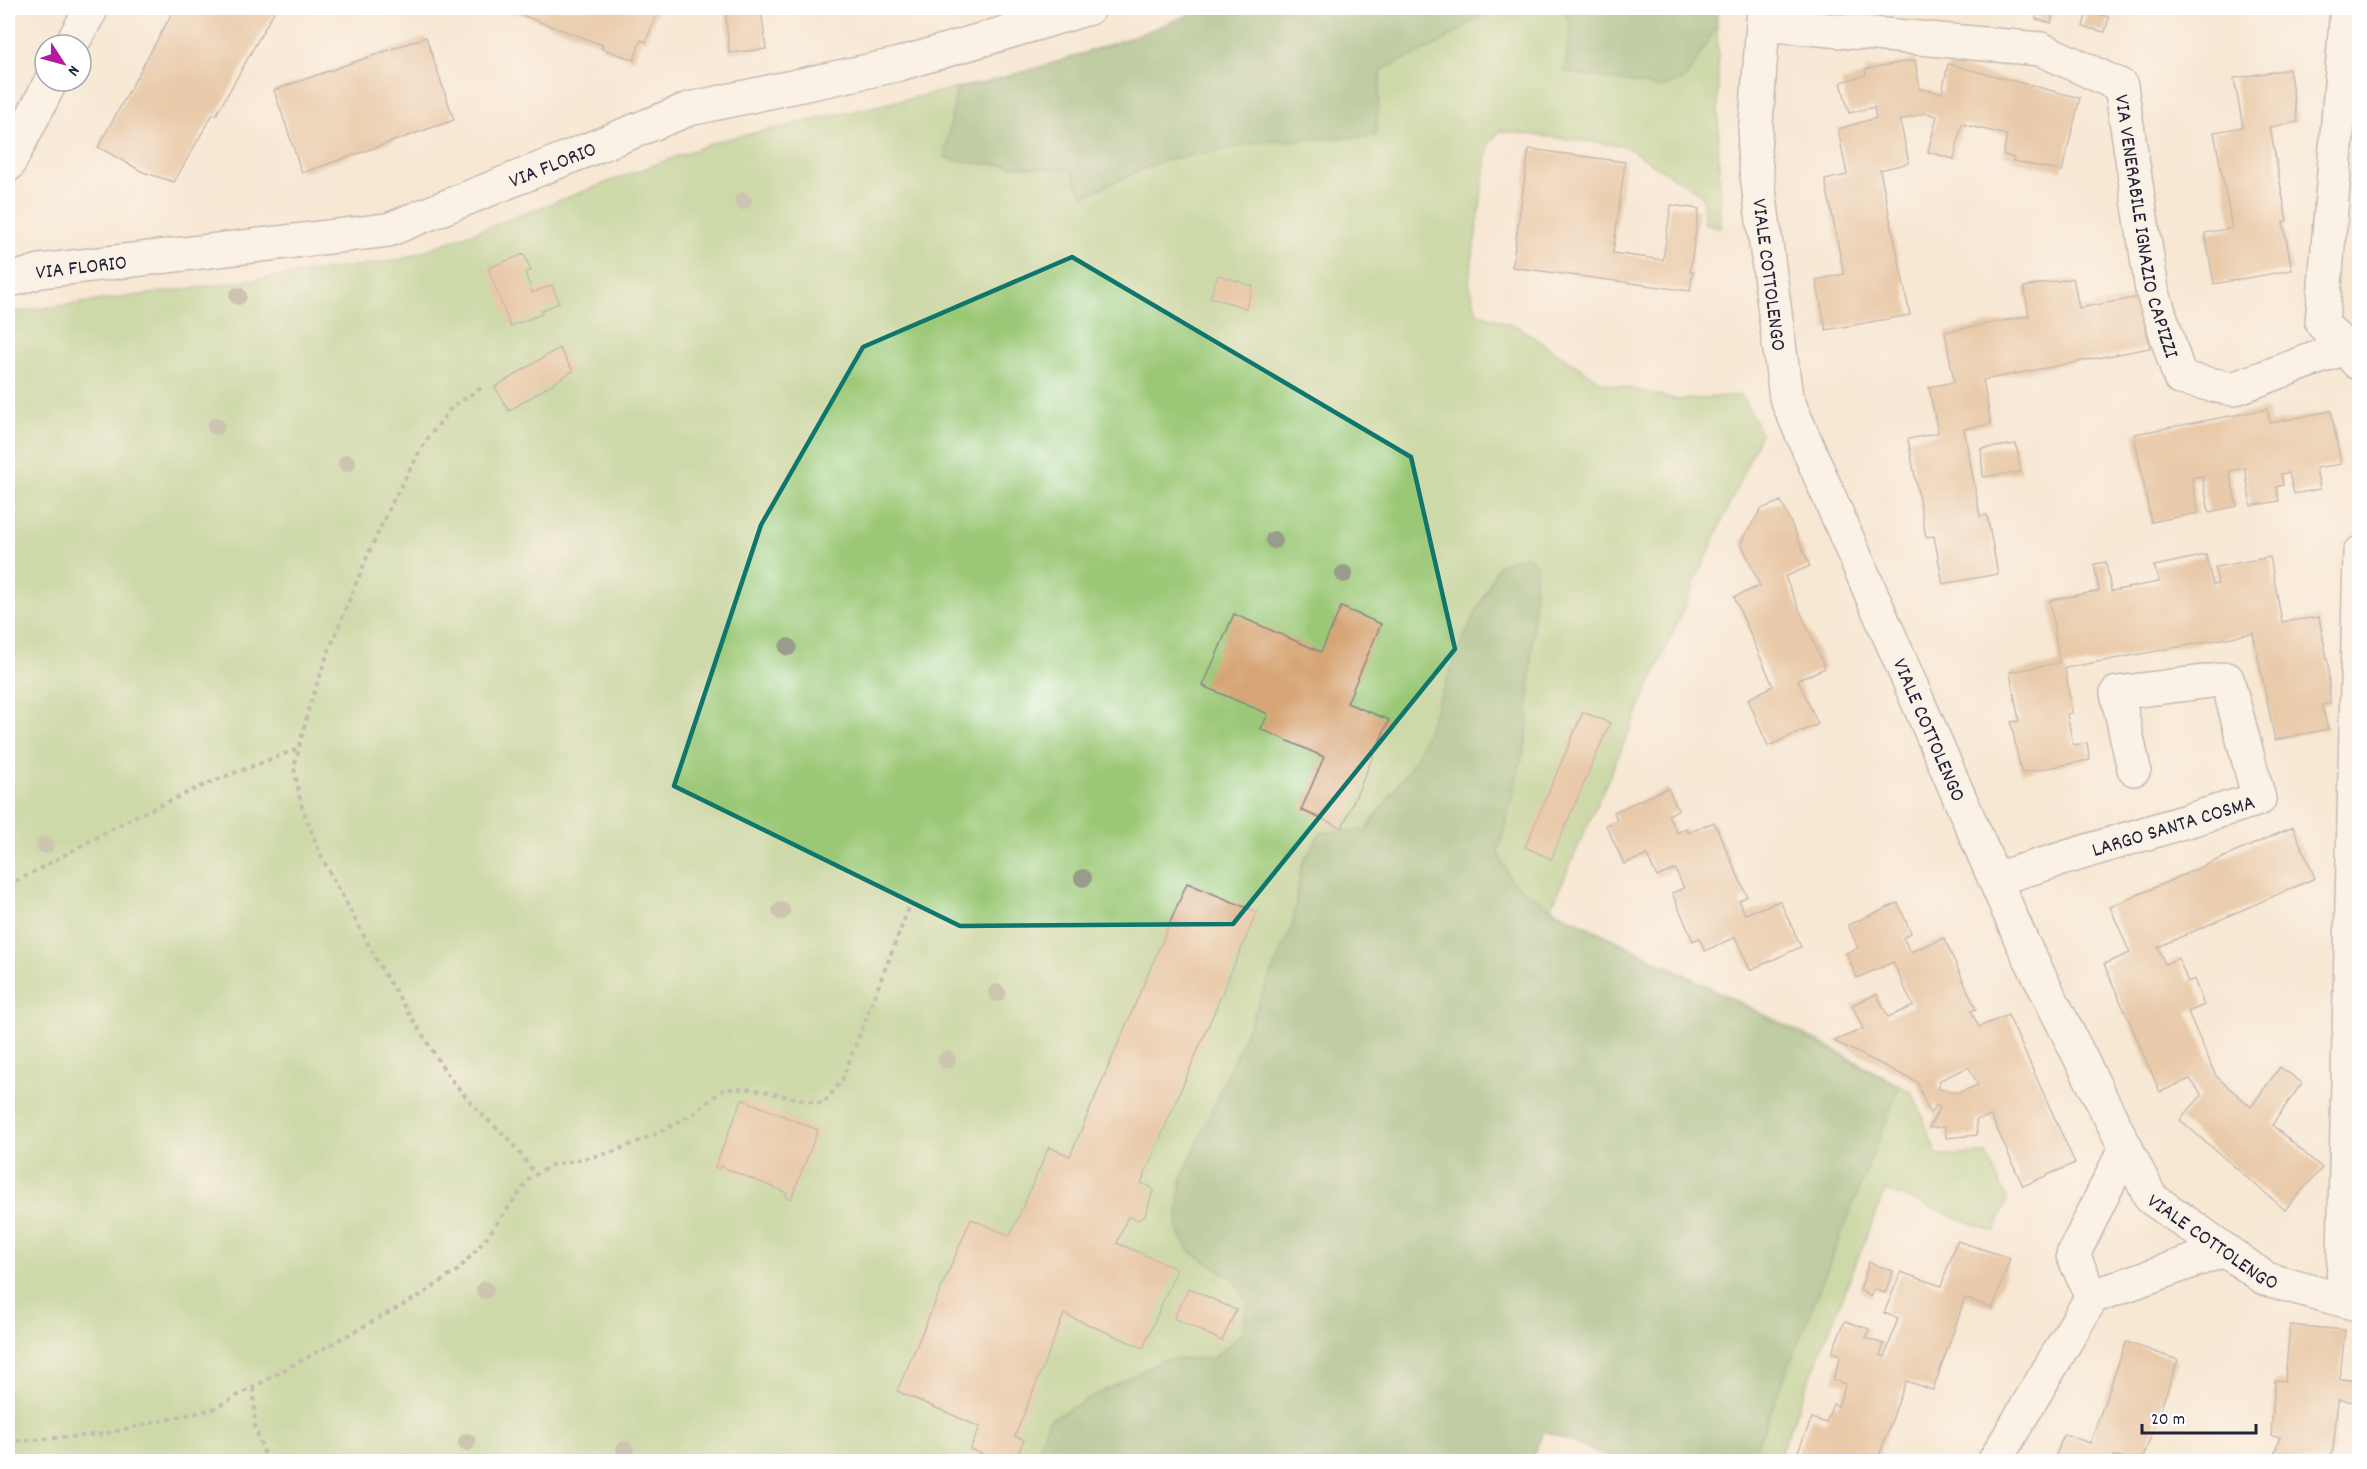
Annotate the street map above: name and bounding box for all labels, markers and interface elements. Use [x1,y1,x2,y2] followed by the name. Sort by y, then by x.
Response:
[33,33,93,93] north arrow
[61,60,85,80] text: N
[2105,93,2185,363] street label: VIA VENERABILE IGNAZIO CAPIZZI
[505,136,602,198] street label: VIA FLORIO
[1742,197,1792,353] street label: VIALE COTTOLENGO
[34,249,129,289] street label: VIA FLORIO
[1883,654,1972,807] street label: VIALE COTTOLENGO
[2089,789,2259,867] street label: LARGO SANTA COSMA
[2140,1188,2281,1300] street label: VIALE COTTOLENGO
[2142,1397,2256,1435] scale bar
[2151,1408,2185,1433] text: 20 m

